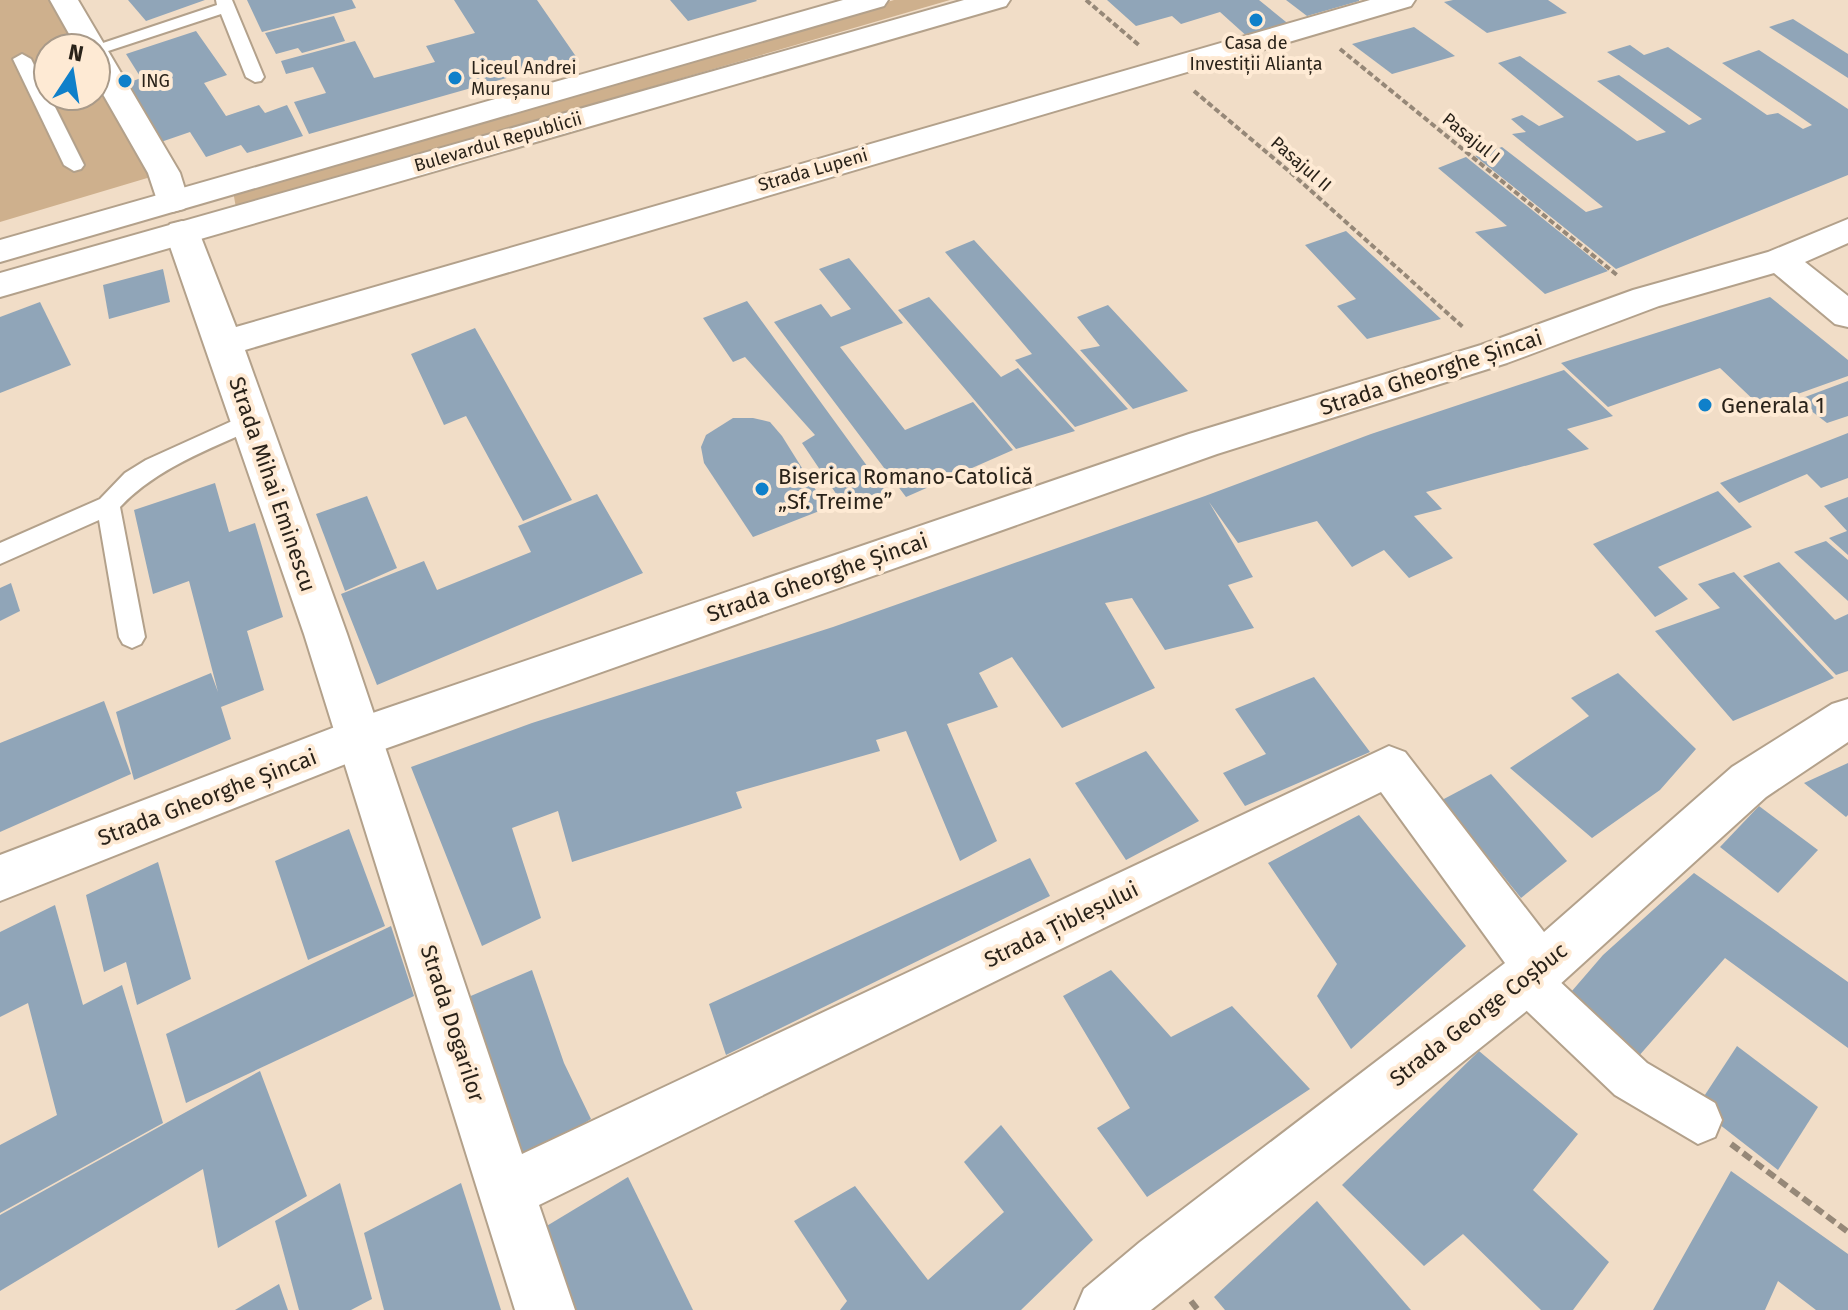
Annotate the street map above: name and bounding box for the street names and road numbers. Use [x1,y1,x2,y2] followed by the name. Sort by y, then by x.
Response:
[411,107,585,177] street label: Bulevardul Republicii
[1438,108,1504,168] street label: Pasajul I
[1266,132,1336,196] street label: Pasajul II
[756,144,870,196] street label: Strada Lupeni
[1317,324,1546,421] street label: Strada Gheorghe Șincai
[223,373,322,595] street label: Strada Mihai Eminescu
[703,527,931,628] street label: Strada Gheorghe Șincai
[94,743,320,852] street label: Strada Gheorghe Șincai
[980,875,1143,974] street label: Strada Țibleșului
[1384,937,1572,1092] street label: Strada George Coșbuc
[415,941,491,1105] street label: Strada Dogarilor

